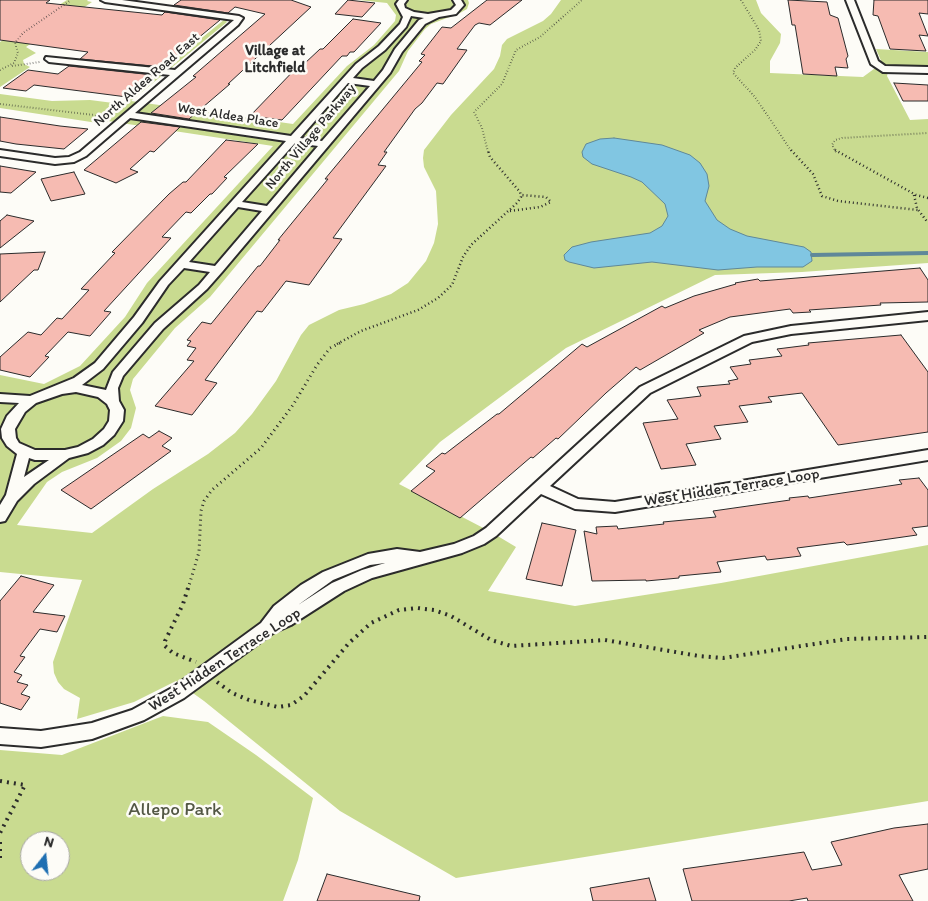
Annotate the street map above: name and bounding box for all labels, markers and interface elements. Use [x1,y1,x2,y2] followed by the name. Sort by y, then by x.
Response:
[91,29,203,131] street label: North Aldea Road East
[245,42,305,77] district label: Village at Litchfield
[262,81,360,193] street label: North Village Parkway
[176,100,280,132] street label: West Aldea Place
[643,465,821,511] street label: West Hidden Terrace Loop
[145,604,305,716] street label: West Hidden Terrace Loop
[128,799,222,821] park label: Allepo Park
[20,831,70,881] north arrow
[42,833,56,852] text: N

